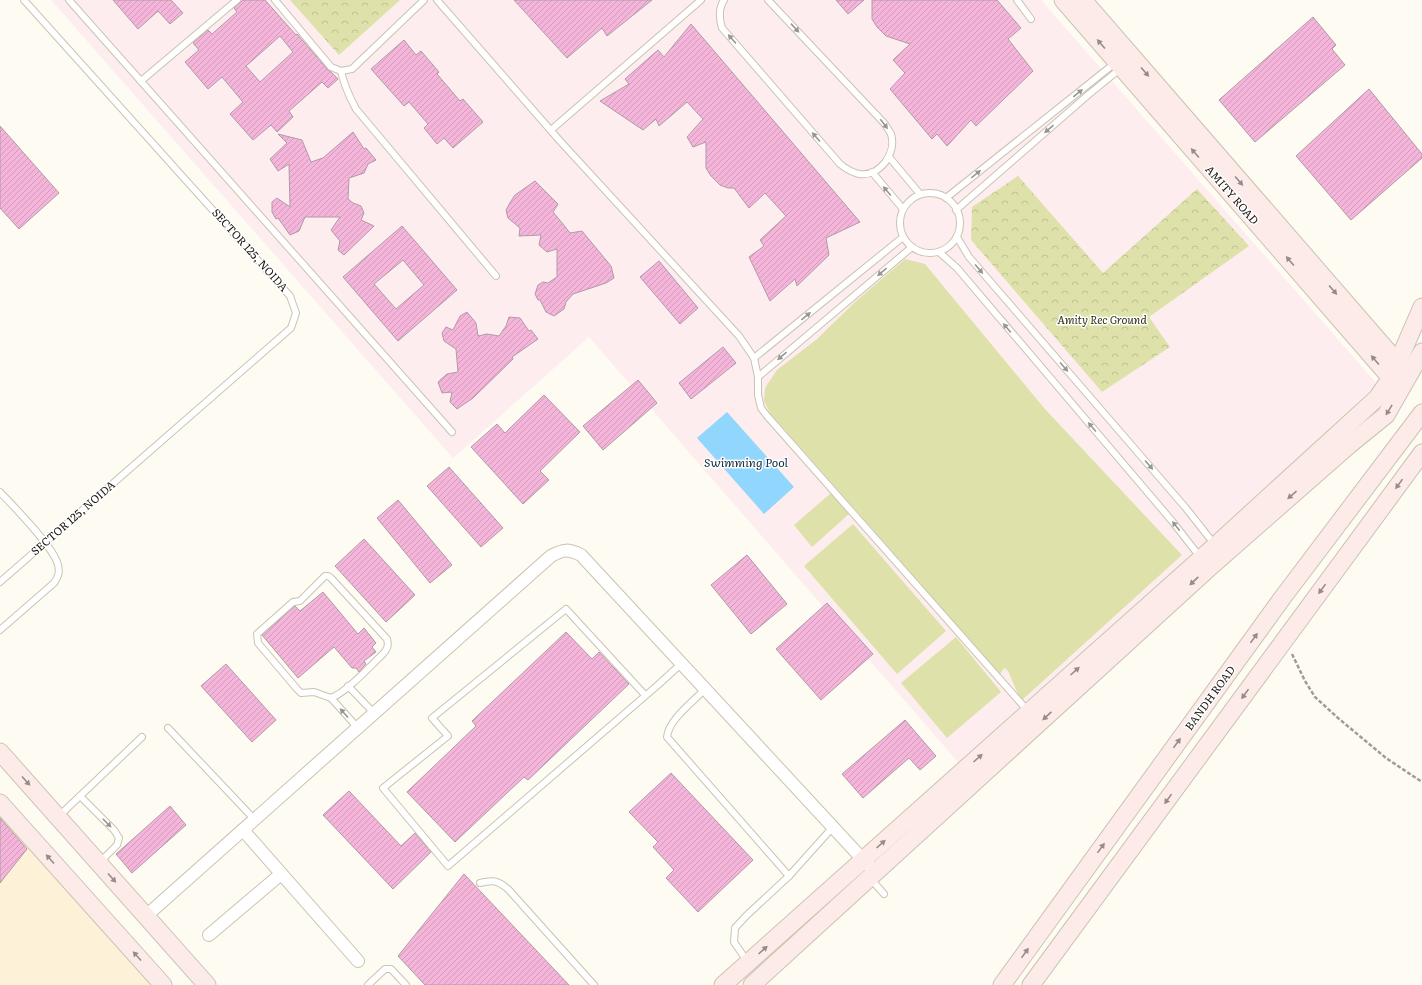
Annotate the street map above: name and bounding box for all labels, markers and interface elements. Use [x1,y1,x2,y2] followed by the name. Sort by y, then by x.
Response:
[790,23,800,33] one-way arrow
[727,34,736,44] one-way arrow
[1096,39,1105,49] one-way arrow
[1140,67,1149,77] one-way arrow
[1073,88,1084,97] one-way arrow
[880,118,888,129] one-way arrow
[1044,124,1053,133] one-way arrow
[812,132,821,143] one-way arrow
[1191,148,1200,158] one-way arrow
[1203,161,1263,227] street label: AMITY ROAD
[971,169,982,178] one-way arrow
[1235,175,1244,186] one-way arrow
[883,185,892,196] one-way arrow
[209,204,292,294] street label: SECTOR 125, NOIDA
[1285,256,1294,267] one-way arrow
[975,263,984,274] one-way arrow
[876,268,887,277] one-way arrow
[1329,284,1338,295] one-way arrow
[1057,311,1147,327] park label: Amity Rec Ground
[800,312,811,320] one-way arrow
[1003,323,1012,333] one-way arrow
[777,351,788,360] one-way arrow
[1371,355,1380,364] one-way arrow
[1060,362,1069,372] one-way arrow
[1385,404,1392,416] one-way arrow
[1087,422,1096,432] one-way arrow
[704,453,789,471] water label: Swimming Pool
[1145,460,1154,471] one-way arrow
[27,476,118,558] street label: SECTOR 125, NOIDA
[1395,479,1403,490] one-way arrow
[1286,491,1297,500] one-way arrow
[1171,521,1180,532] one-way arrow
[1189,576,1199,586] one-way arrow
[1318,584,1326,594] one-way arrow
[1250,632,1258,643] one-way arrow
[1180,662,1238,733] street label: BANDH ROAD
[1069,667,1080,676] one-way arrow
[1241,688,1249,699] one-way arrow
[339,708,349,718] one-way arrow
[1041,712,1052,721] one-way arrow
[1173,738,1181,748] one-way arrow
[972,753,983,762] one-way arrow
[21,776,31,786] one-way arrow
[1164,793,1172,804] one-way arrow
[102,818,112,828] one-way arrow
[875,840,886,849] one-way arrow
[1097,843,1105,854] one-way arrow
[46,854,55,864] one-way arrow
[108,873,117,883] one-way arrow
[758,945,768,954] one-way arrow
[1021,948,1029,959] one-way arrow
[132,951,142,961] one-way arrow

